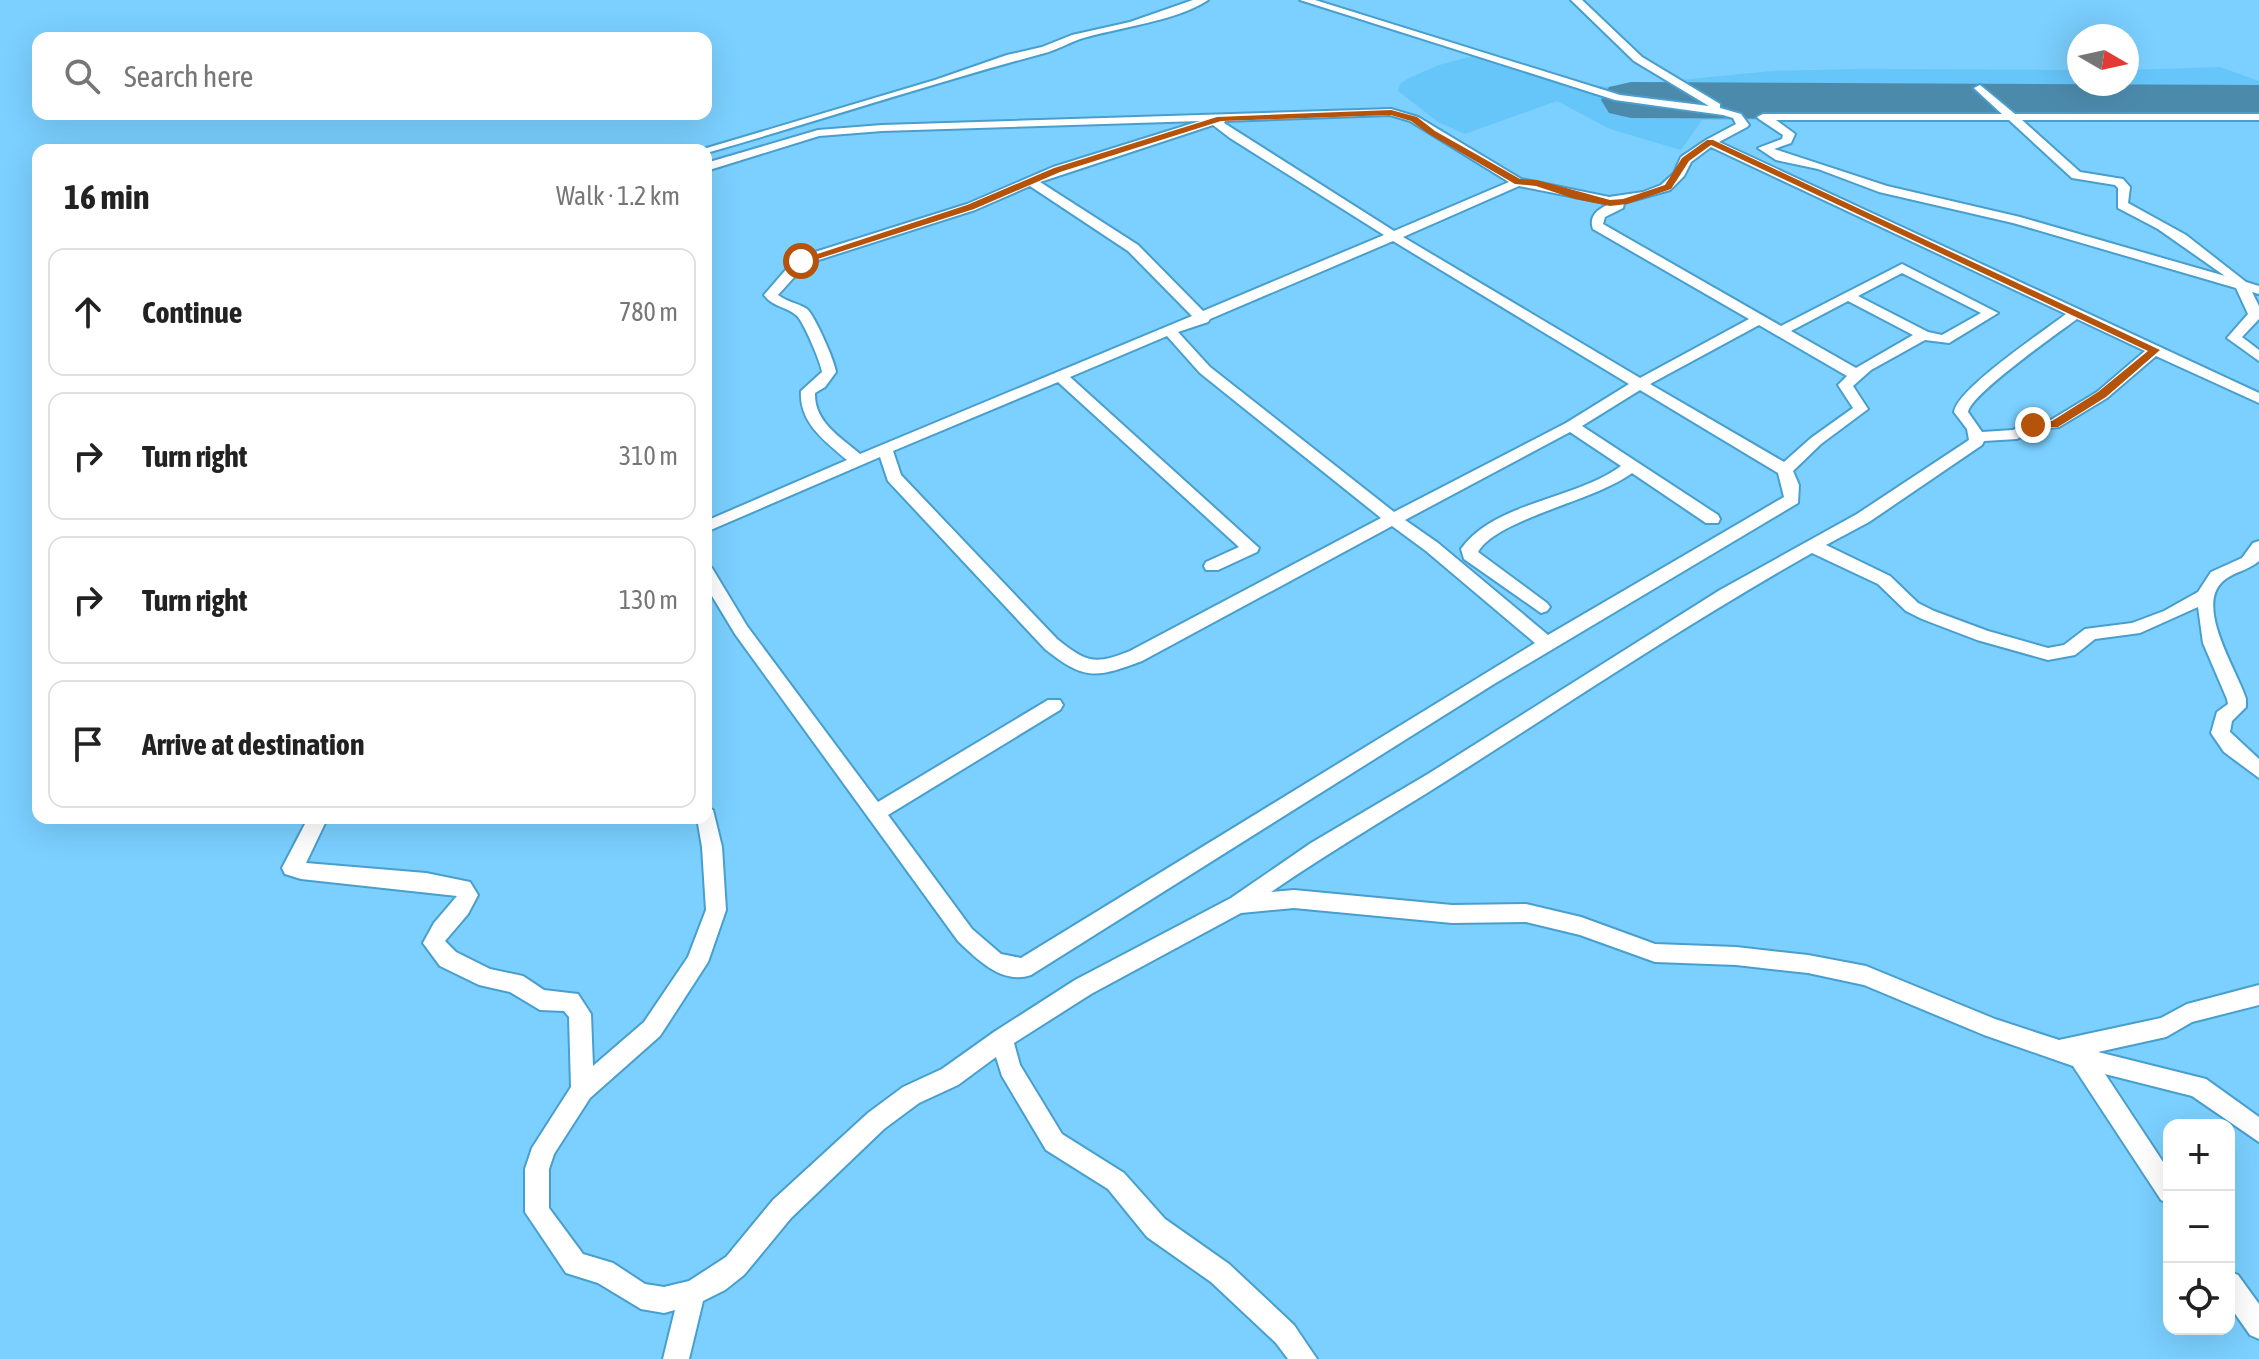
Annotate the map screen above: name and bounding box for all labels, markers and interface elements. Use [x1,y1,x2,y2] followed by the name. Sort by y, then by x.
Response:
[2067,24,2139,96] north arrow
[32,32,712,120] search box
[60,54,104,98] icon: search
[124,59,253,93] text: Search here
[64,177,149,216] text: 16 min
[556,181,680,211] text: Walk · 1.2 km
[783,243,819,279] route start
[66,290,110,334] icon: ahead
[142,295,242,329] text: Continue
[619,297,678,327] text: 780 m
[2015,407,2051,443] route end
[66,434,110,478] icon: right
[142,439,248,473] text: Turn right
[619,441,678,471] text: 310 m
[66,578,110,622] icon: right
[142,583,248,617] text: Turn right
[619,585,678,615] text: 130 m
[66,722,110,766] icon: arrive
[142,727,364,761] text: Arrive at destination
[2163,1119,2235,1335] map controls
[2163,1119,2235,1191] button: +
[2163,1191,2235,1263] button: −
[2163,1263,2235,1335] button: locate

